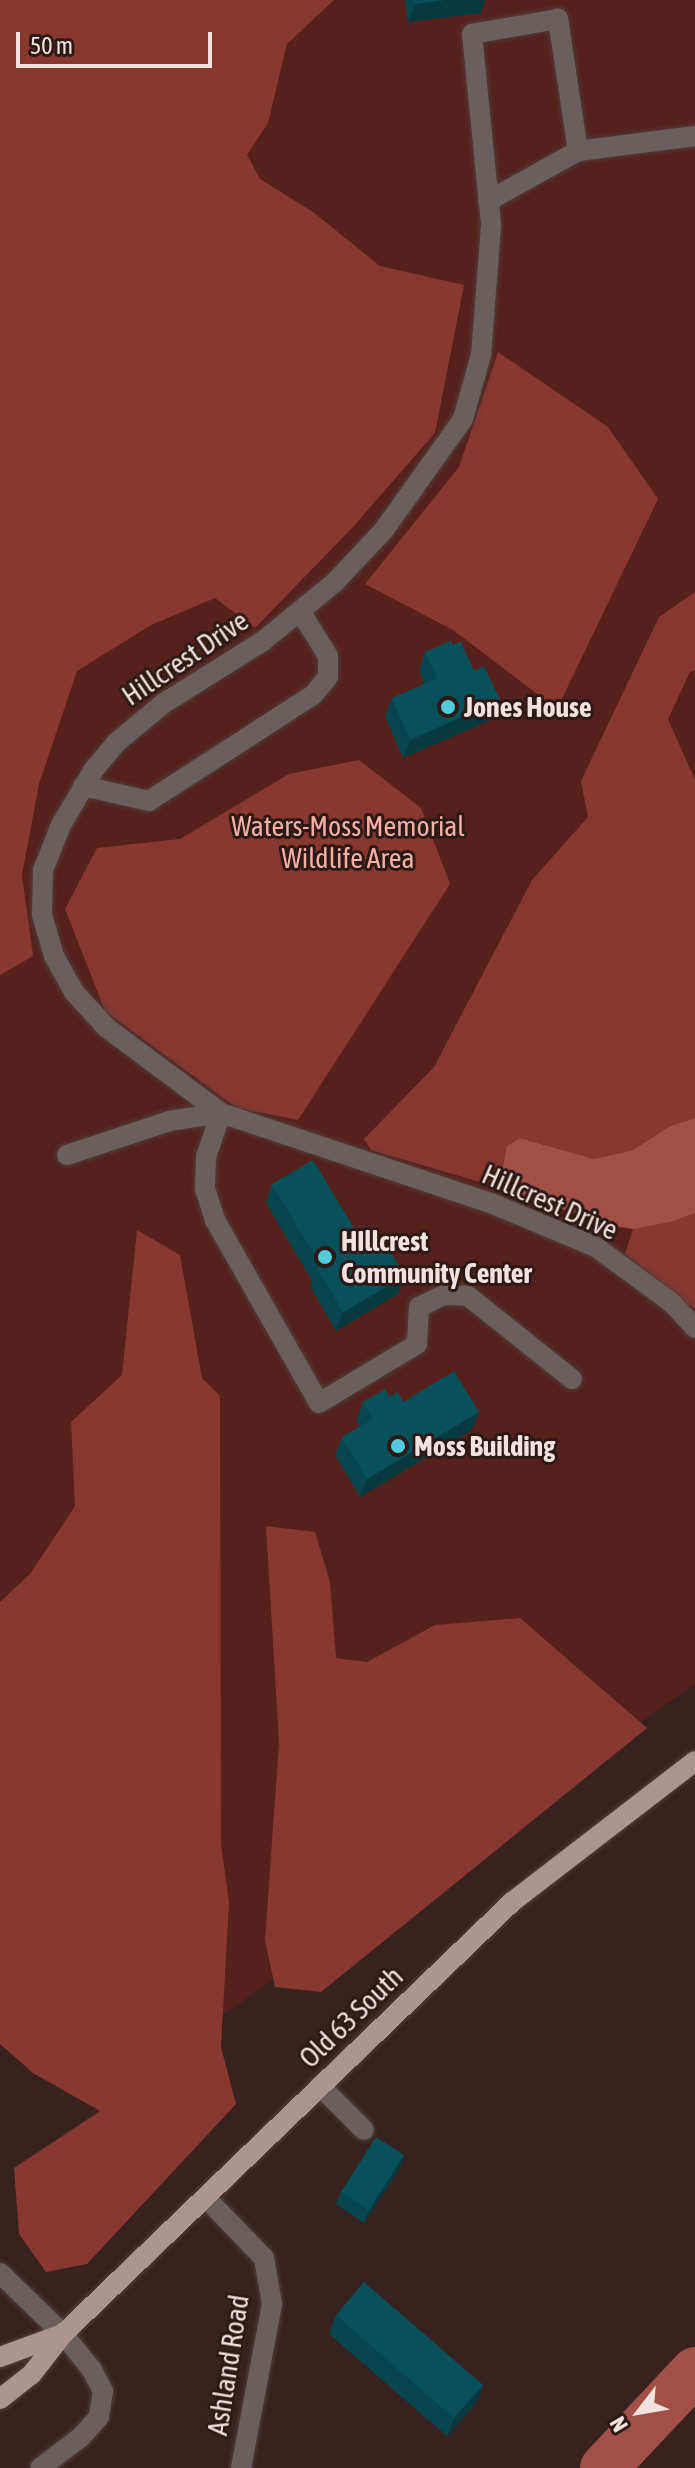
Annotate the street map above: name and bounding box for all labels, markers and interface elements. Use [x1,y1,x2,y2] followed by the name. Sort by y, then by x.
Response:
[20,16,216,66] scale bar
[30,32,73,59] text: 50 m
[116,604,254,712] street label: Hillcrest Drive
[464,690,592,724] place label: Jones House
[439,698,457,716] marker: Jones House
[231,809,465,875] park label: Waters-Moss Memorial Wildlife Area
[477,1157,623,1247] street label: Hillcrest Drive
[341,1224,532,1290] place label: HIllcrest Community Center
[316,1248,334,1266] marker: HIllcrest Community Center
[414,1429,555,1463] place label: Moss Building
[389,1437,407,1455] marker: Moss Building
[292,1959,410,2075] street label: Old 63 South
[200,2292,256,2438] street label: Ashland Road
[599,2372,679,2452] north arrow
[604,2412,633,2437] text: N

